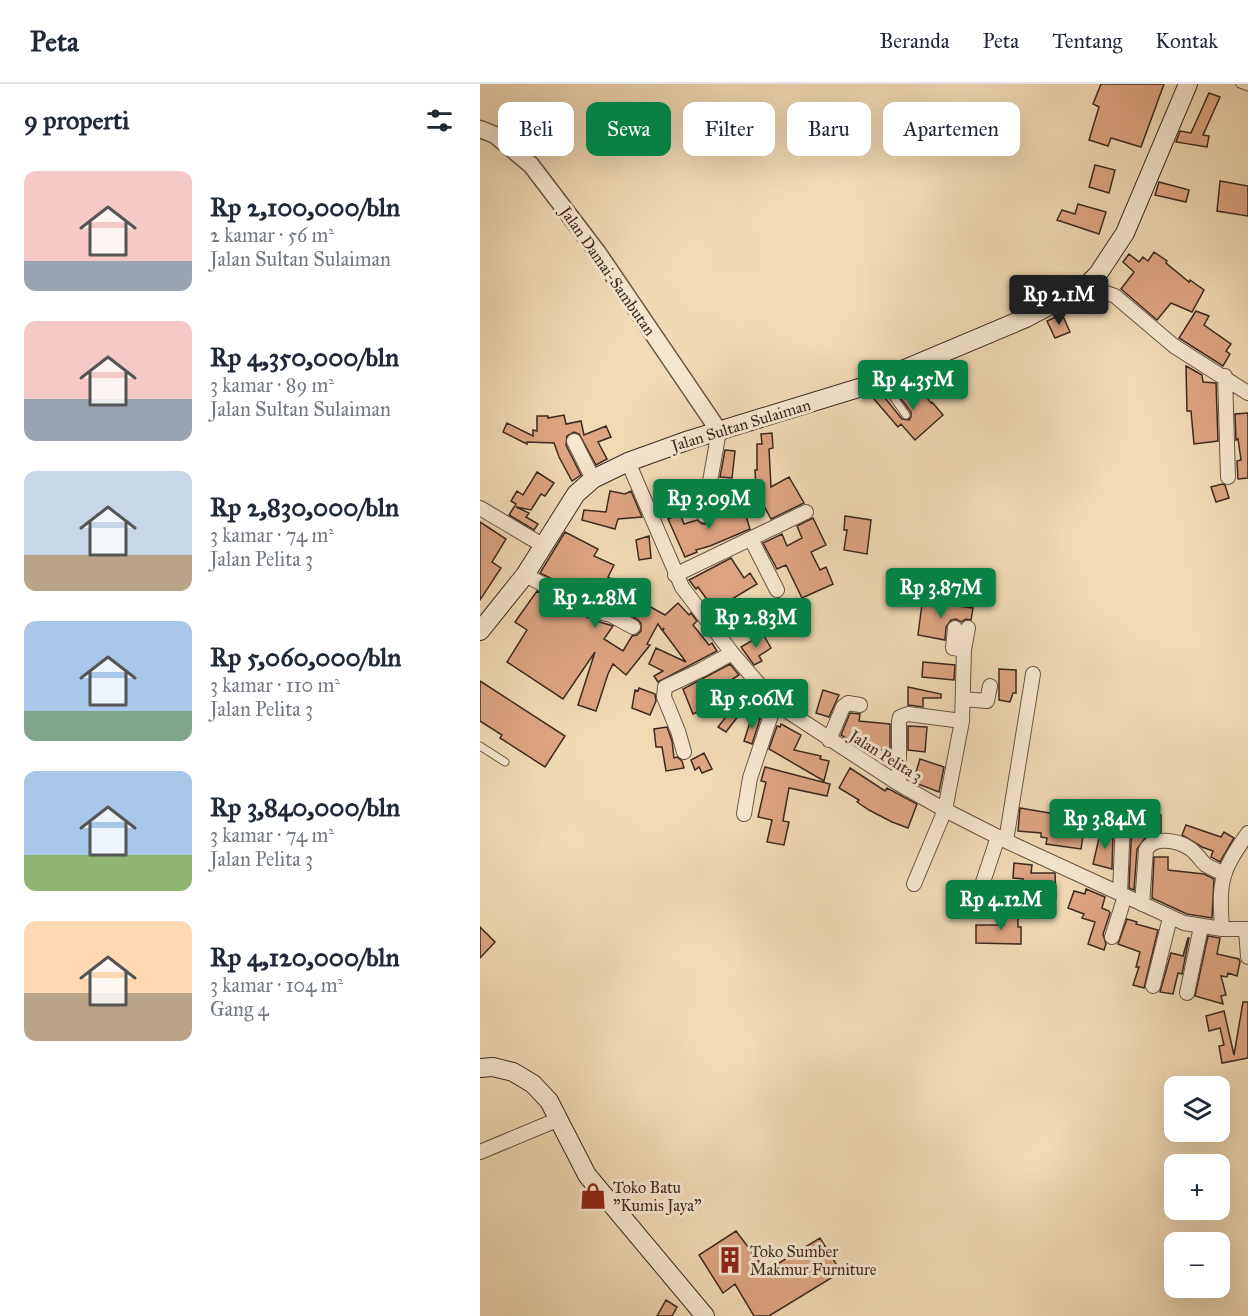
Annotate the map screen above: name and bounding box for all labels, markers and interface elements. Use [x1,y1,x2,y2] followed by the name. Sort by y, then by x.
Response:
[30,24,79,59] text: Peta
[879,28,950,54] text: Beranda
[983,28,1019,54] text: Peta
[1052,28,1122,54] text: Tentang
[1155,28,1218,54] text: Kontak
[498,102,574,156] chip: Beli
[586,102,671,156] chip: Sewa
[683,102,775,156] chip: Filter
[787,102,871,156] chip: Baru
[883,102,1020,156] chip: Apartemen
[24,104,129,136] text: 9 properti
[423,104,456,137] icon: filters
[210,191,400,223] text: Rp 2,100,000/bln
[72,195,144,267] icon: home
[554,201,660,340] street label: Jalan Damai-Sambutan
[210,223,334,247] text: 2 kamar · 56 m²
[210,247,391,271] text: Jalan Sultan Sulaiman
[1004,275,1114,326] pin: Rp 2.1M
[1023,282,1095,306] text: Rp 2.1M
[210,341,399,373] text: Rp 4,350,000/bln
[72,345,144,417] icon: home
[851,360,975,411] pin: Rp 4.35M
[872,367,954,391] text: Rp 4.35M
[210,373,334,397] text: 3 kamar · 89 m²
[667,395,814,457] street label: Jalan Sultan Sulaiman
[210,397,391,421] text: Jalan Sultan Sulaiman
[647,479,771,530] pin: Rp 3.09M
[667,486,751,510] text: Rp 3.09M
[210,491,399,523] text: Rp 2,830,000/bln
[72,495,144,567] icon: home
[210,523,334,547] text: 3 kamar · 74 m²
[210,547,313,571] text: Jalan Pelita 3
[879,568,1003,619] pin: Rp 3.87M
[900,575,982,599] text: Rp 3.87M
[533,578,657,629] pin: Rp 2.28M
[553,585,637,609] text: Rp 2.28M
[694,598,818,649] pin: Rp 2.83M
[715,605,797,629] text: Rp 2.83M
[210,641,401,673] text: Rp 5,060,000/bln
[72,645,144,717] icon: home
[210,673,340,697] text: 3 kamar · 110 m²
[690,679,814,730] pin: Rp 5.06M
[710,686,794,710] text: Rp 5.06M
[210,697,313,721] text: Jalan Pelita 3
[844,725,926,787] street label: Jalan Pelita 3
[210,791,400,823] text: Rp 3,840,000/bln
[72,795,144,867] icon: home
[1043,799,1167,850] pin: Rp 3.84M
[1064,806,1146,830] text: Rp 3.84M
[210,823,334,847] text: 3 kamar · 74 m²
[210,847,313,871] text: Jalan Pelita 3
[939,880,1063,931] pin: Rp 4.12M
[960,887,1042,911] text: Rp 4.12M
[210,941,400,973] text: Rp 4,120,000/bln
[72,945,144,1017] icon: home
[210,973,343,997] text: 3 kamar · 104 m²
[210,997,269,1021] text: Gang 4
[1164,1076,1230,1298] map controls
[1164,1076,1230,1142] button: layers
[1164,1154,1230,1220] button: +
[613,1178,701,1216] place label: Toko Batu "Kumis Jaya"
[578,1181,608,1211] shop icon: Toko Batu "Kumis Jaya"
[1164,1232,1230,1298] button: −
[750,1242,877,1279] place label: Toko Sumber Makmur Furniture
[715,1245,745,1275] building icon: Toko Sumber Makmur Furniture

